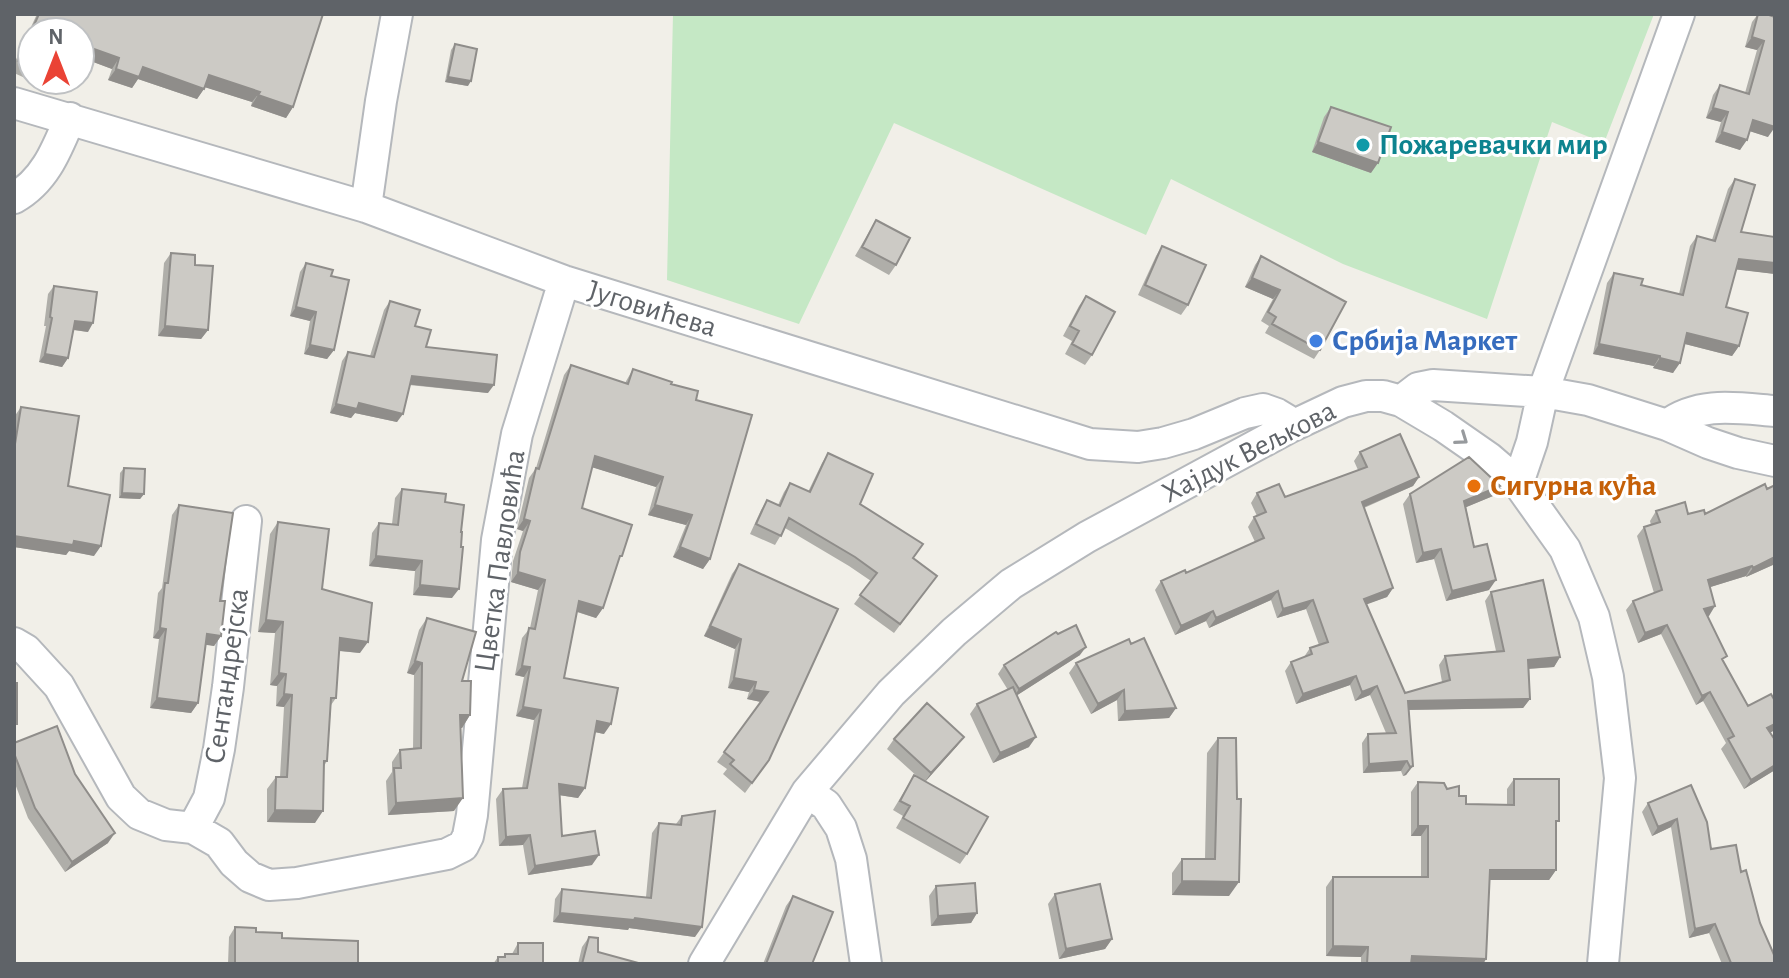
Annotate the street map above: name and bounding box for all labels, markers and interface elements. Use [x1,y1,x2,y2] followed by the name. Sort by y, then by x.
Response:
[16,16,96,96] north arrow
[48,26,64,48] text: N
[1379,130,1608,160] place label: Пожаревачки мир
[1354,136,1372,154] marker: Пожаревачки мир
[584,275,720,343] street label: Југовићева
[1332,326,1517,356] place label: Србија Маркет
[1307,332,1325,350] marker: Србија Маркет
[1157,395,1341,509] street label: Хајдук Вељкова
[1453,429,1467,444] one-way arrow
[470,448,530,674] street label: Цветка Павловића
[1490,471,1656,501] place label: Сигурна кућа
[1465,477,1483,495] marker: Сигурна кућа
[200,586,254,766] street label: Сентандрејска

